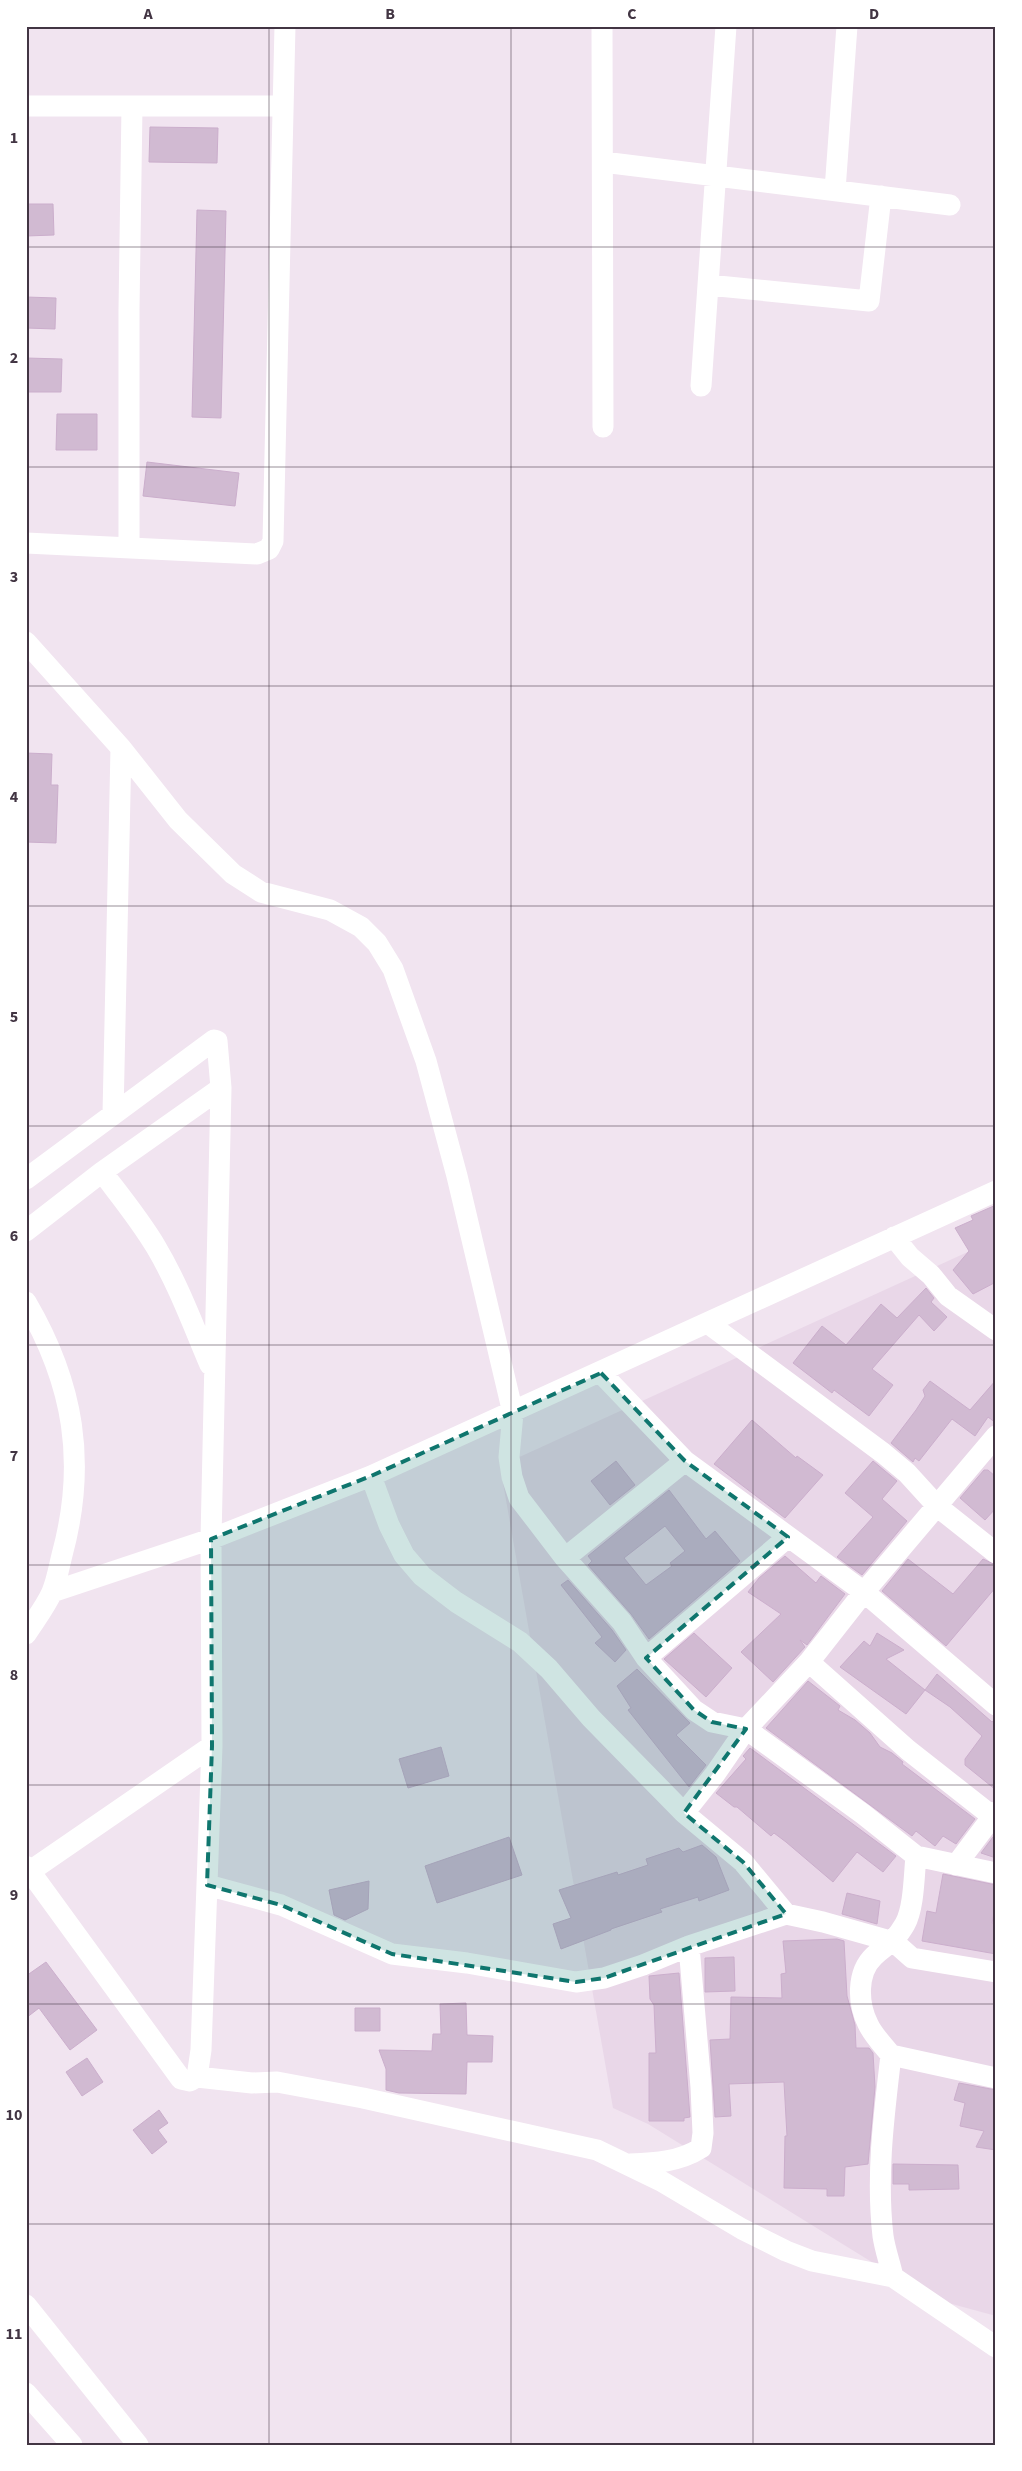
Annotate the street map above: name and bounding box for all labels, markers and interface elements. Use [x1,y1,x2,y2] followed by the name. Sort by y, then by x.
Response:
[142,3,153,25] text: A
[385,3,395,25] text: B
[627,3,637,25] text: C
[869,3,879,25] text: D
[10,127,18,149] text: 1
[10,347,18,369] text: 2
[10,566,18,588] text: 3
[10,786,19,808] text: 4
[10,1006,18,1028] text: 5
[10,1225,18,1247] text: 6
[10,1445,18,1467] text: 7
[10,1664,18,1686] text: 8
[10,1884,18,1906] text: 9
[6,2104,22,2126] text: 10
[6,2323,22,2345] text: 11

